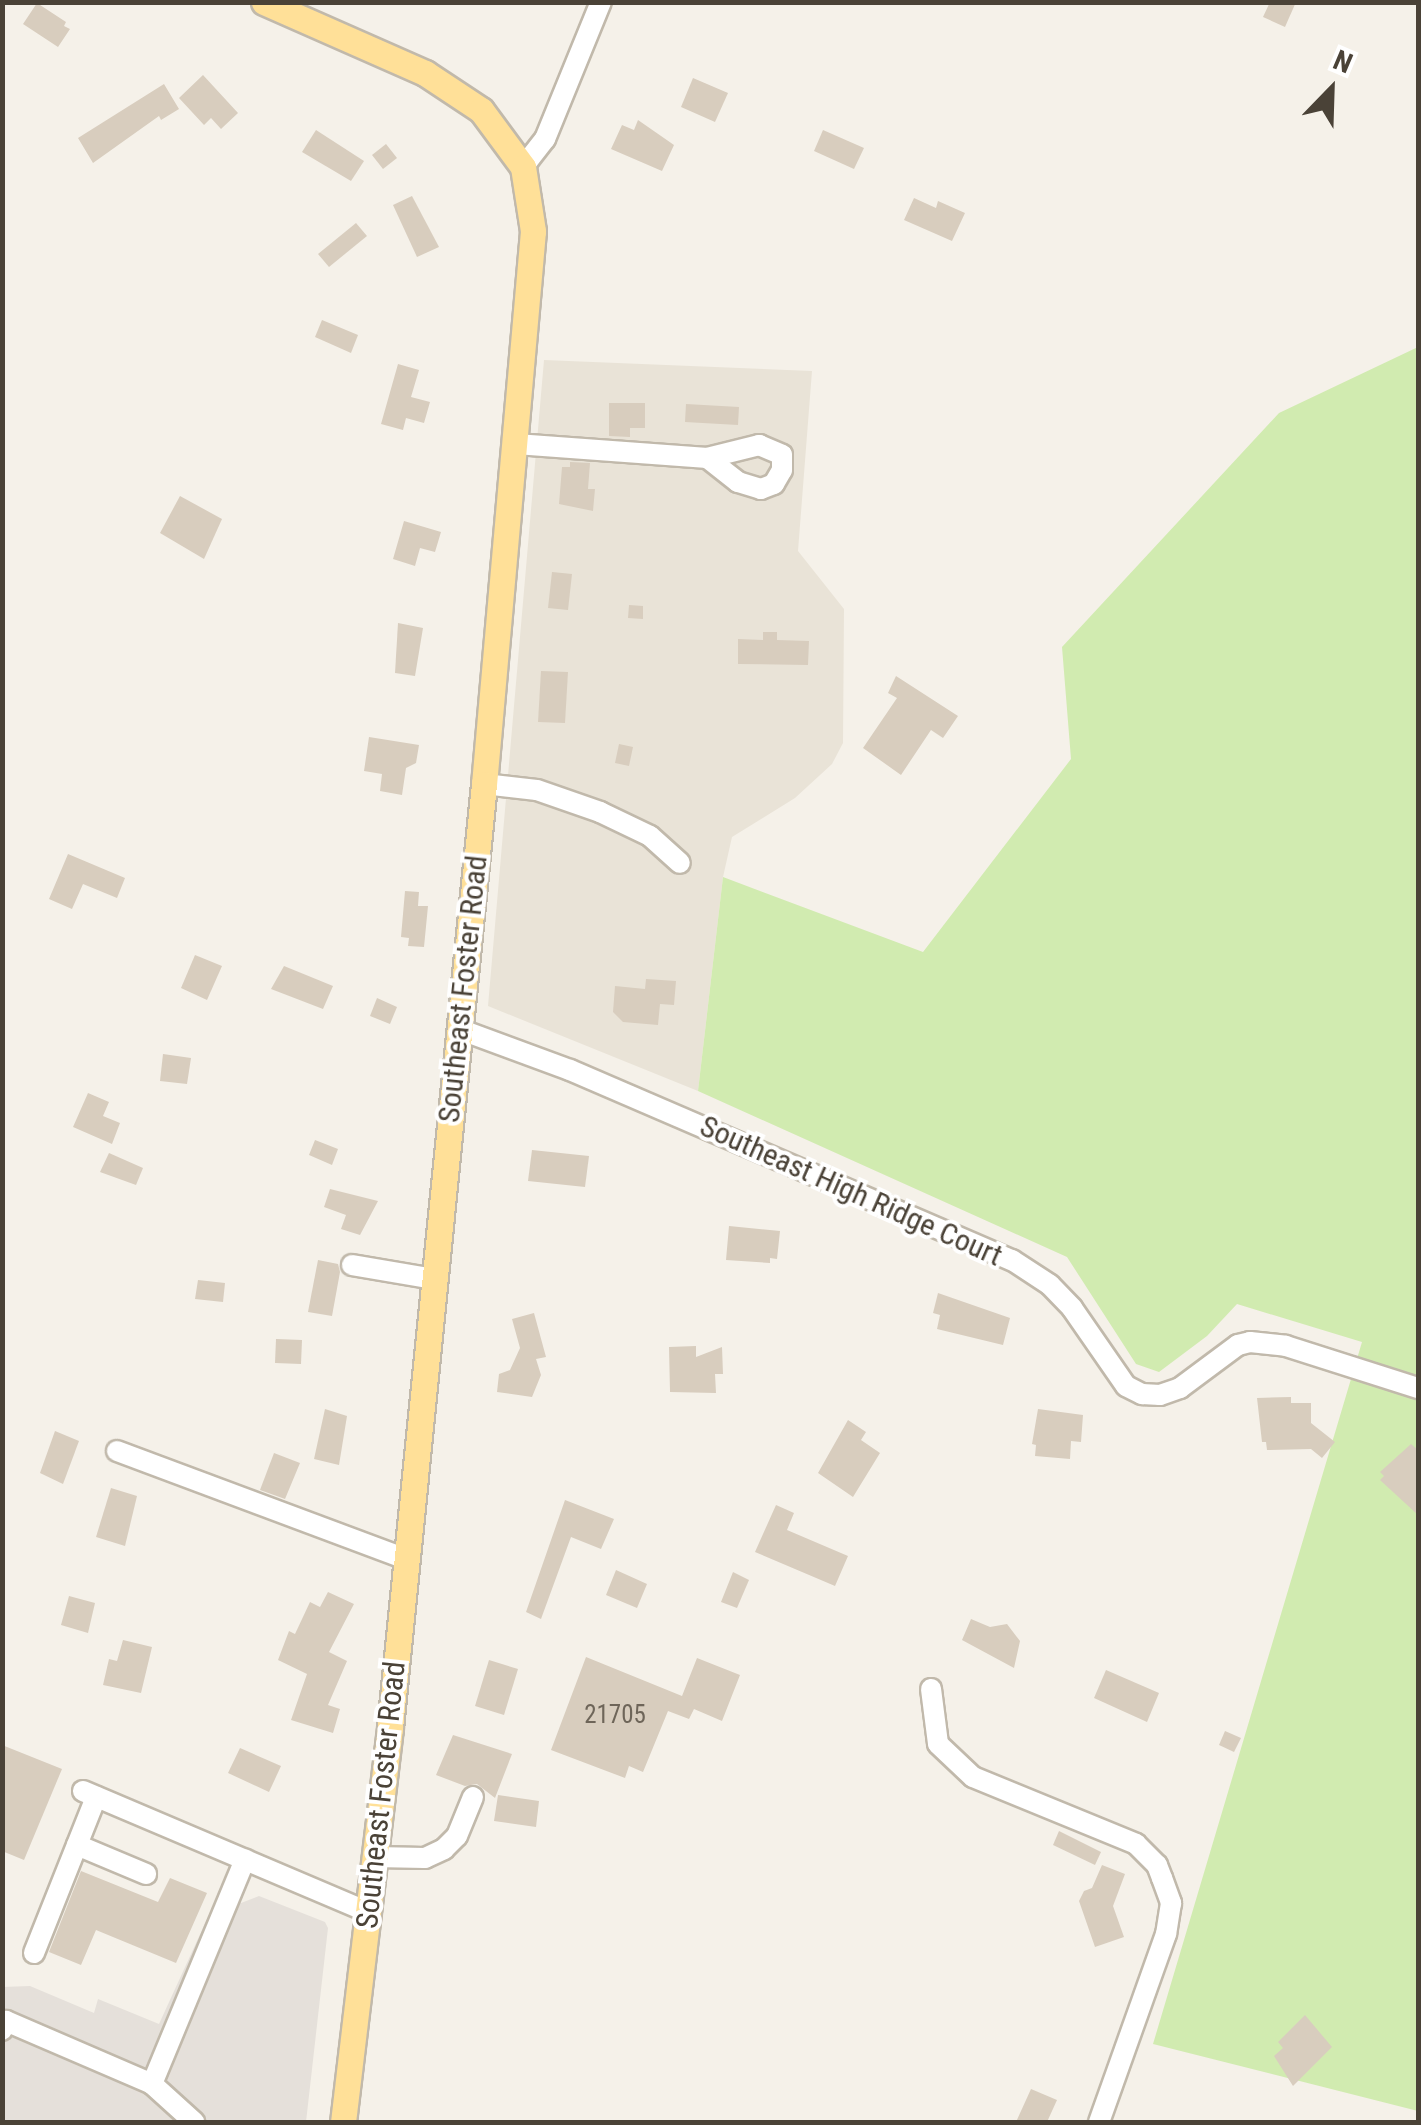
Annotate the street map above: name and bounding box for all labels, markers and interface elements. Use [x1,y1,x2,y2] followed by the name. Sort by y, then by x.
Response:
[1281,40,1381,140] north arrow
[1329,43,1357,80] text: N
[431,854,495,1124] street label: Southeast Foster Road
[694,1108,1008,1274] street label: Southeast High Ridge Court
[349,1660,413,1930] street label: Southeast Foster Road
[584,1700,646,1730] house number: 21705

